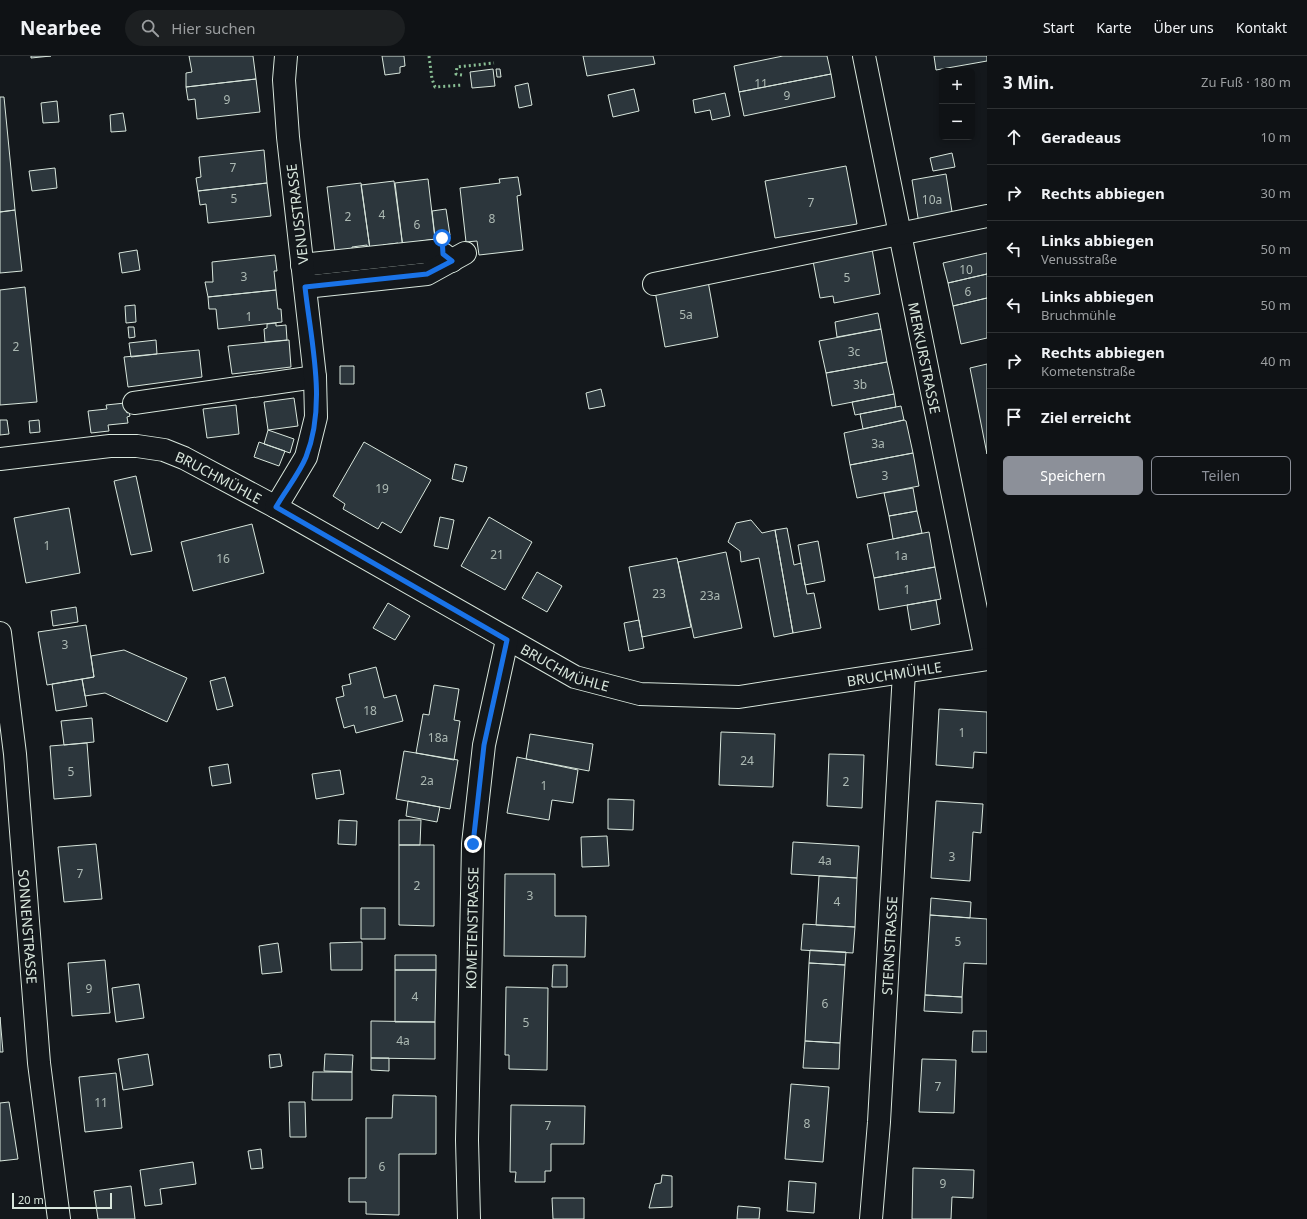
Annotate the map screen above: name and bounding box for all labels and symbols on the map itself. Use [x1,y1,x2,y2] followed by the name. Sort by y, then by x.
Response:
[754,75,768,92] house number: 11
[784,87,791,104] house number: 9
[224,91,231,108] house number: 9
[230,159,237,176] house number: 7
[281,163,313,265] street label: VENUSSTRASSE
[231,190,238,207] house number: 5
[922,191,942,208] house number: 10a
[808,194,815,211] house number: 7
[379,206,386,223] house number: 4
[345,208,352,225] house number: 2
[489,210,496,227] house number: 8
[414,216,421,233] house number: 6
[433,229,451,247] route start
[959,261,973,278] house number: 10
[241,268,248,285] house number: 3
[844,269,851,286] house number: 5
[965,283,972,300] house number: 6
[905,301,946,415] street label: MERKURSTRASSE
[679,306,693,323] house number: 5a
[246,308,252,325] house number: 1
[13,338,20,355] house number: 2
[848,343,861,360] house number: 3c
[853,376,867,393] house number: 3b
[871,435,885,452] house number: 3a
[173,446,265,507] street label: BRUCHMÜHLE
[882,467,889,484] house number: 3
[375,480,389,497] house number: 19
[44,537,50,554] house number: 1
[490,546,504,563] house number: 21
[894,547,908,564] house number: 1a
[216,550,230,567] house number: 16
[904,581,910,598] house number: 1
[652,585,666,602] house number: 23
[700,587,720,604] house number: 23a
[62,636,69,653] house number: 3
[518,639,611,695] street label: BRUCHMÜHLE
[845,657,943,690] street label: BRUCHMÜHLE
[363,702,377,719] house number: 18
[959,724,965,741] house number: 1
[428,729,448,746] house number: 18a
[740,752,754,769] house number: 24
[68,763,75,780] house number: 5
[420,772,434,789] house number: 2a
[843,773,850,790] house number: 2
[541,777,547,794] house number: 1
[464,835,482,853] route end
[949,848,956,865] house number: 3
[818,852,832,869] house number: 4a
[77,865,84,882] house number: 7
[461,867,482,989] street label: KOMETENSTRASSE
[14,869,42,984] street label: SONNENSTRASSE
[414,877,421,894] house number: 2
[527,887,534,904] house number: 3
[834,893,841,910] house number: 4
[877,896,901,996] street label: STERNSTRASSE
[955,933,962,950] house number: 5
[86,980,93,997] house number: 9
[412,988,419,1005] house number: 4
[822,995,829,1012] house number: 6
[523,1014,530,1031] house number: 5
[396,1032,410,1049] house number: 4a
[935,1078,942,1095] house number: 7
[94,1094,108,1111] house number: 11
[804,1115,811,1132] house number: 8
[545,1117,552,1134] house number: 7
[379,1158,386,1175] house number: 6
[940,1175,947,1192] house number: 9
[12,1191,112,1210] scale bar

